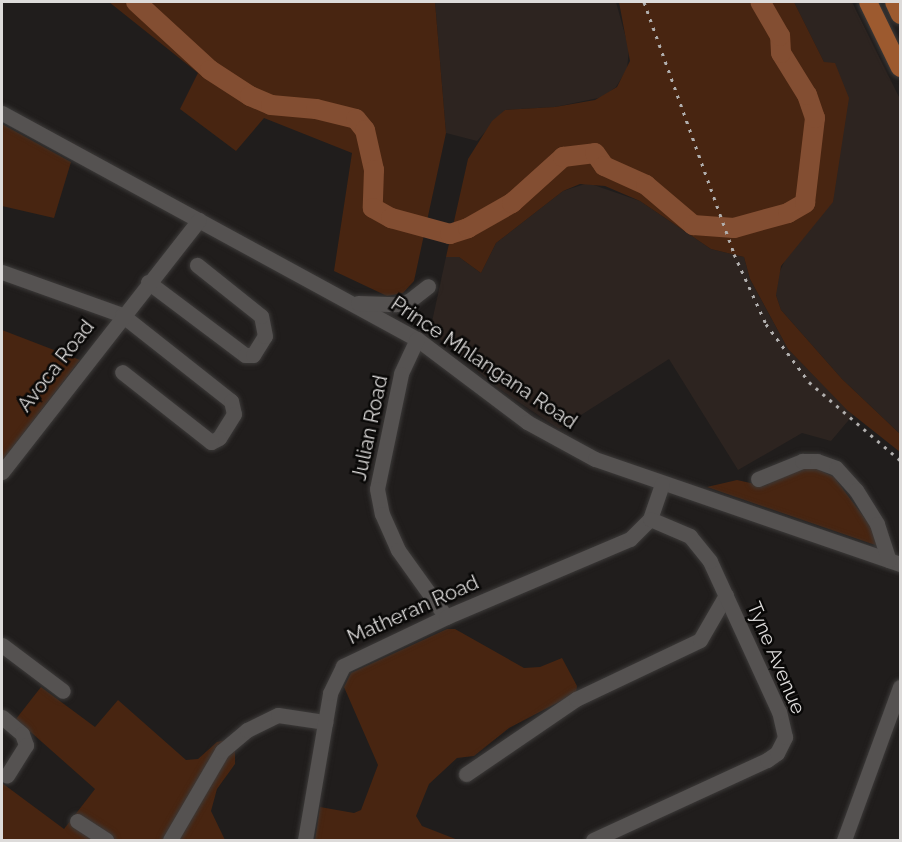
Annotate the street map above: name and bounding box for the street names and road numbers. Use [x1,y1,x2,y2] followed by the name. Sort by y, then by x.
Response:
[386,292,582,434] street label: Prince Mhlangana Road
[13,315,99,417] street label: Avoca Road
[347,373,393,483] street label: Julian Road
[344,570,482,650] street label: Matheran Road
[741,598,811,718] street label: Tyne Avenue

